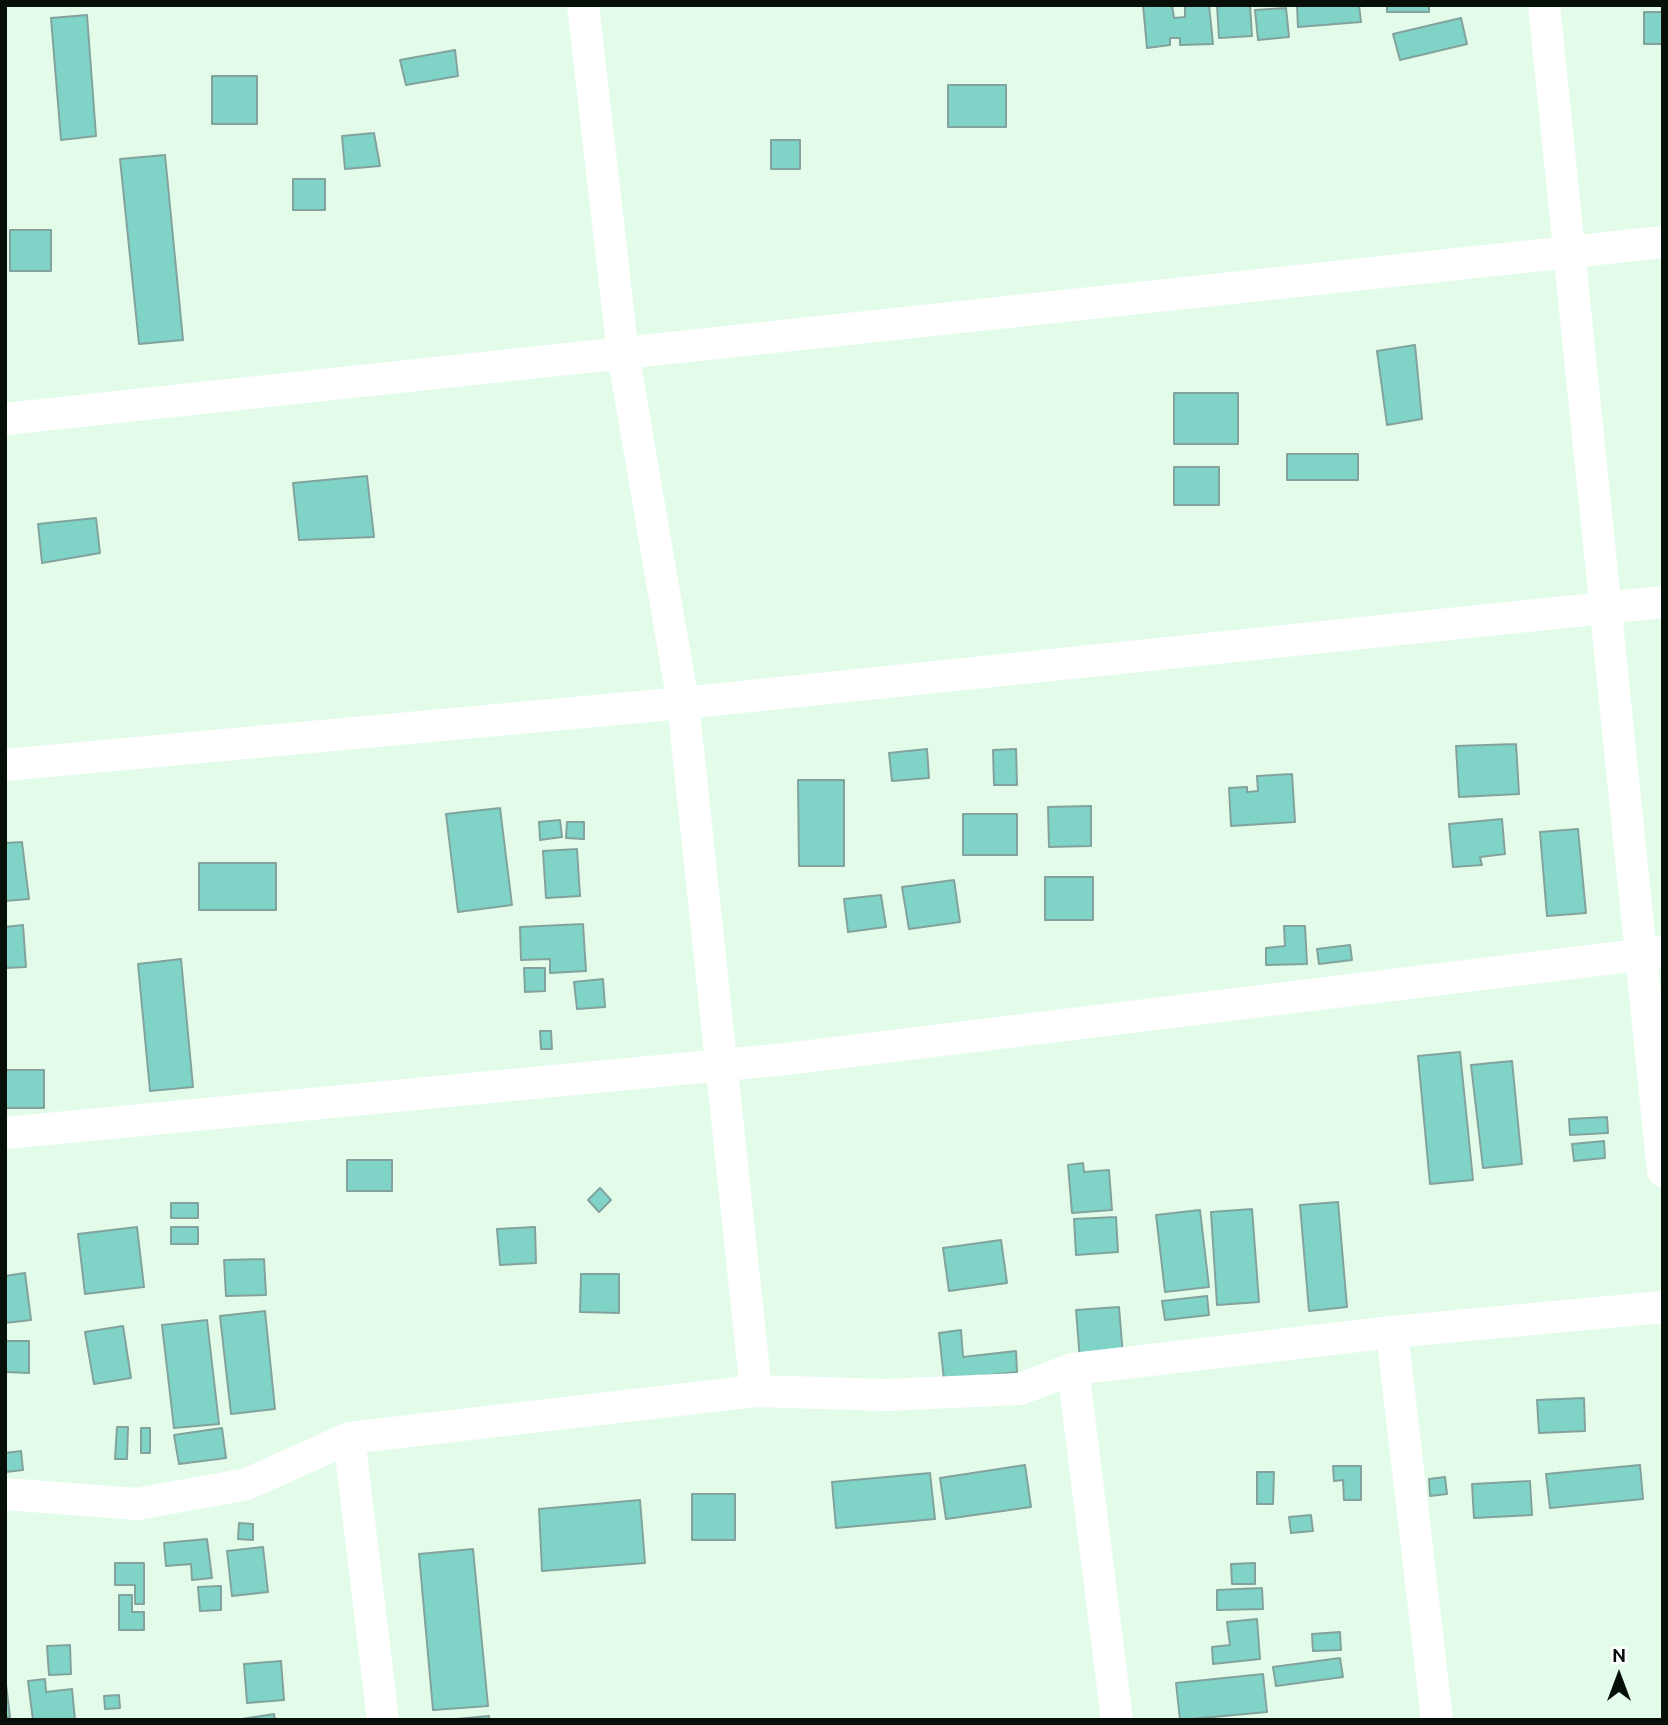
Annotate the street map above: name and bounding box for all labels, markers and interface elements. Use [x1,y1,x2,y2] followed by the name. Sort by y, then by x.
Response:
[1584,1641,1654,1711] north arrow
[1612,1644,1626,1666] text: N

